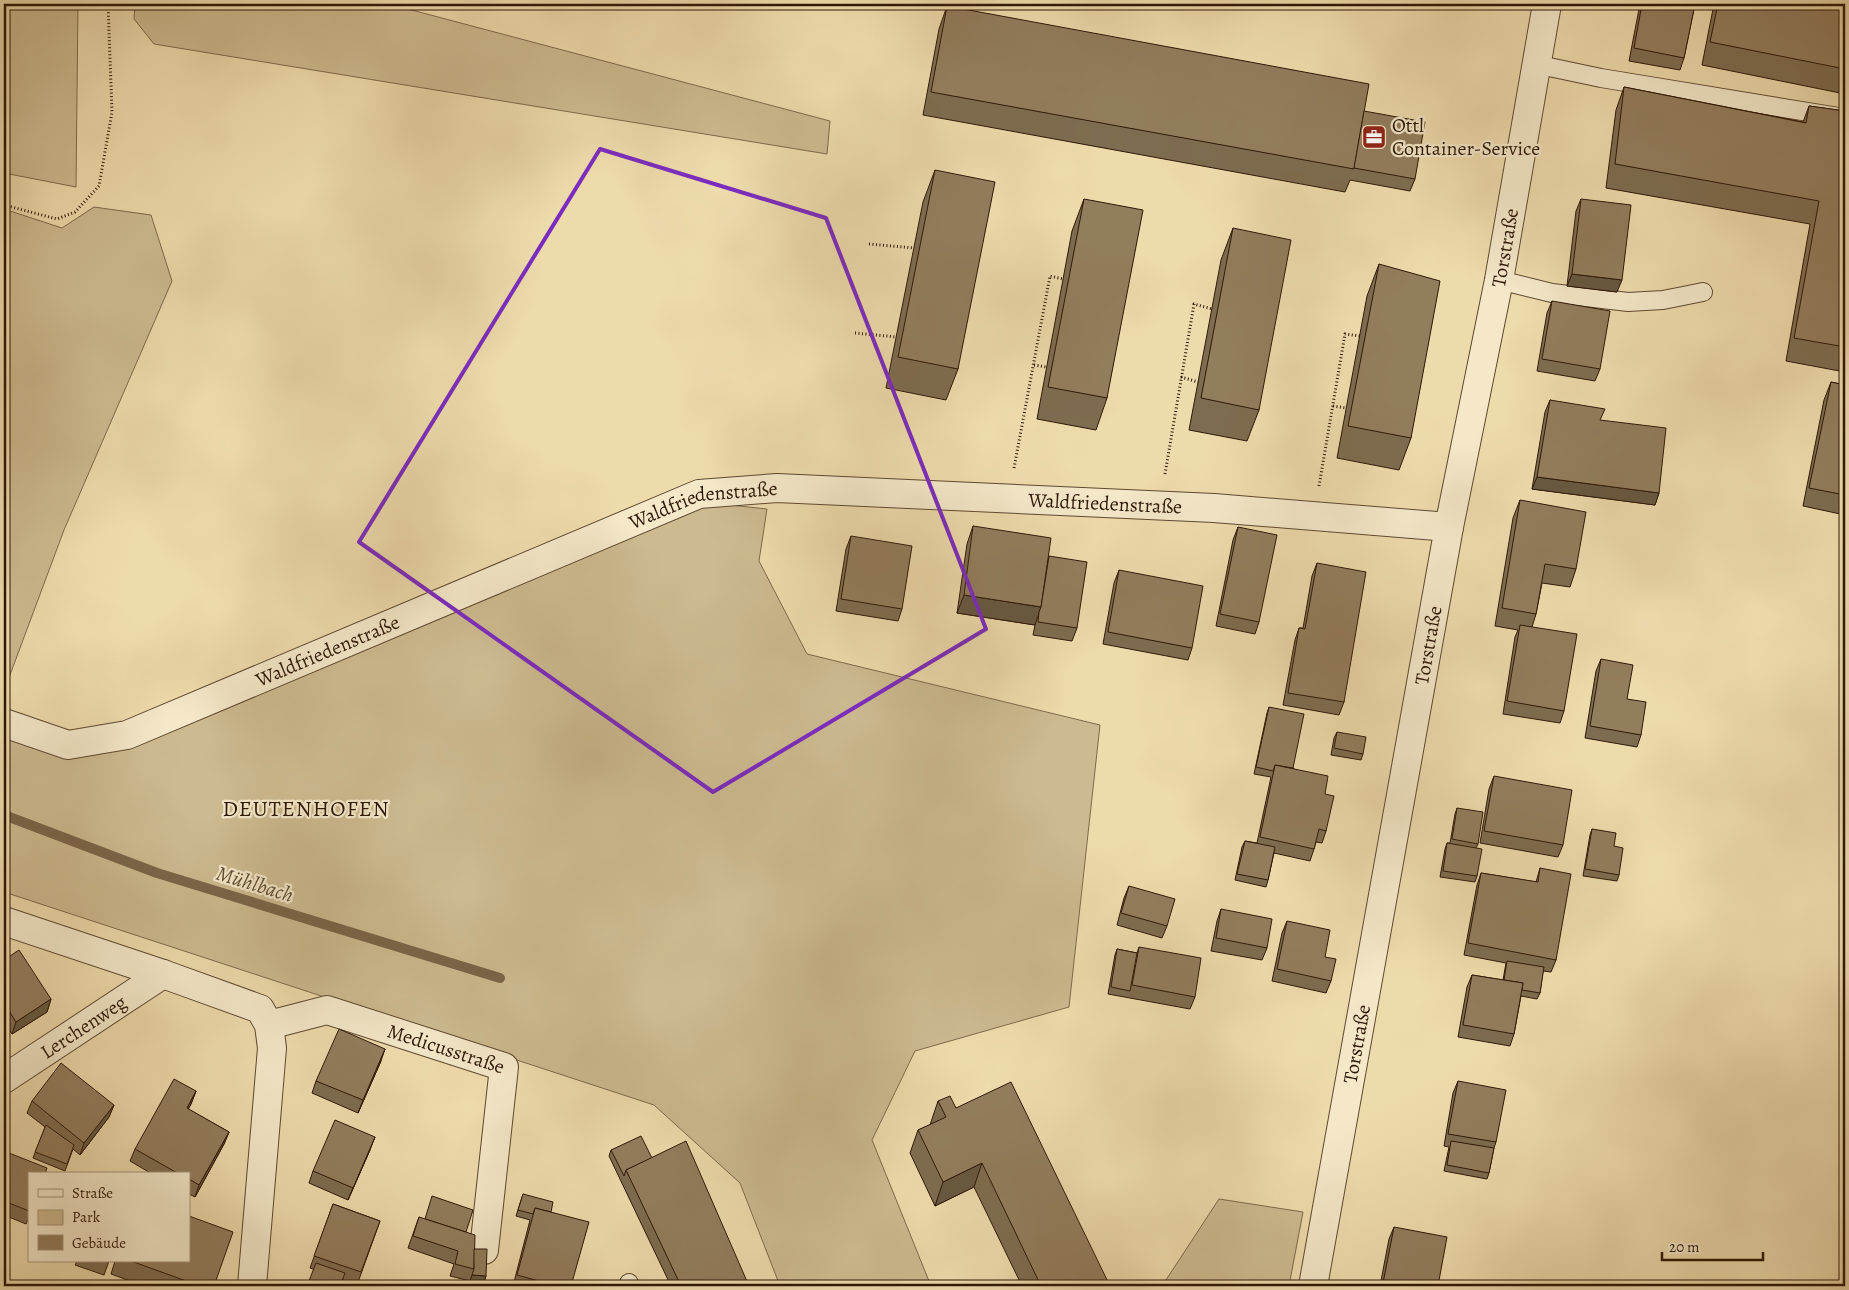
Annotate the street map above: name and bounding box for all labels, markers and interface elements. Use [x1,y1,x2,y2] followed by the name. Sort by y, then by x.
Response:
[1392,112,1540,162] place label: Ottl Container-Service
[1361,124,1387,150] office icon: Ottl Container-Service
[1485,206,1525,290] street label: Torstraße
[624,475,779,536] street label: Waldfriedenstraße
[1027,486,1183,521] street label: Waldfriedenstraße
[1408,604,1449,687] street label: Torstraße
[251,609,404,694] street label: Waldfriedenstraße
[222,794,390,824] district label: DEUTENHOFEN
[213,859,297,909] water label: Mühlbach
[35,989,132,1065] street label: Lerchenweg
[1337,1002,1377,1086] street label: Torstraße
[384,1017,508,1080] street label: Medicusstraße
[28,1172,190,1262] legend
[72,1183,113,1203] text: Straße
[72,1207,101,1227] text: Park
[1662,1230,1763,1262] scale bar
[72,1233,126,1253] text: Gebäude
[1669,1237,1700,1257] text: 20 m

